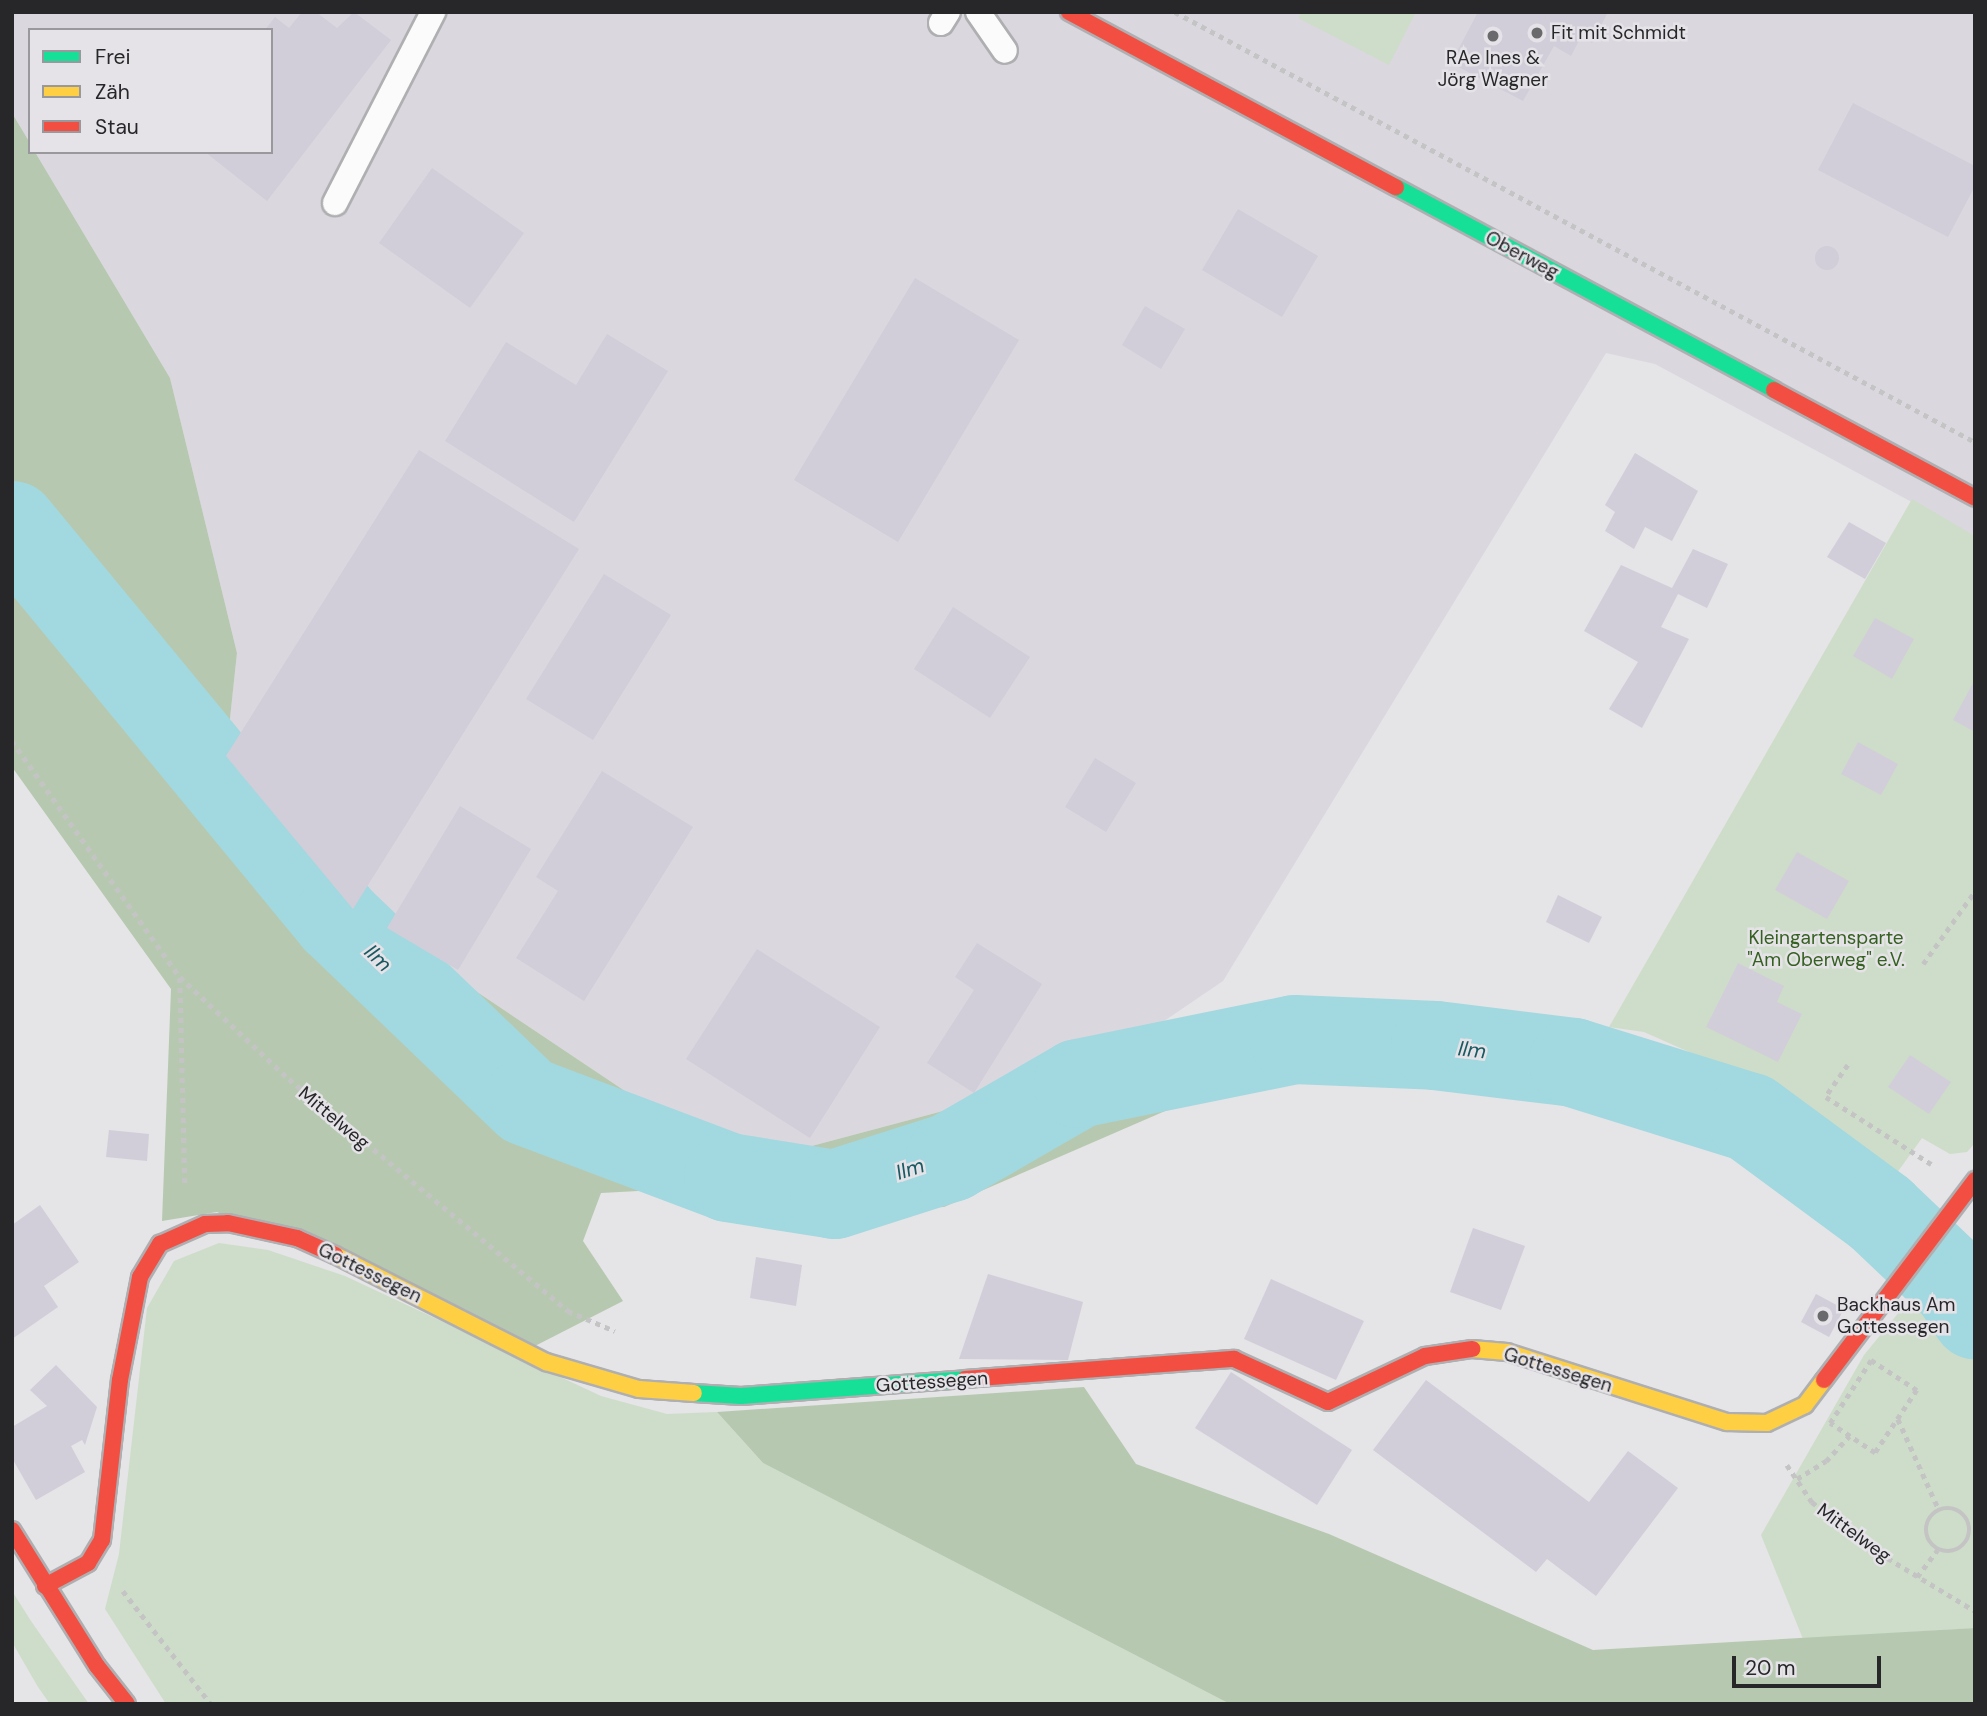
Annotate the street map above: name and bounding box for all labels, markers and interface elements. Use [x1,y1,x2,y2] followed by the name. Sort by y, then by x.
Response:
[1551,22,1686,44] place label: Fit mit Schmidt
[1529,25,1545,41] marker: Fit mit Schmidt
[28,28,273,154] legend
[1485,28,1501,44] marker: RAe Ines & Jörg Wagner
[95,43,131,71] text: Frei
[1438,47,1548,91] place label: RAe Ines & Jörg Wagner
[95,78,130,106] text: Zäh
[95,113,139,141] text: Stau
[1481,226,1563,284] street label: Oberweg
[1747,927,1905,971] park label: Kleingartensparte "Am Oberweg" e.V.
[359,939,397,977] water label: Ilm
[1456,1036,1488,1064] water label: Ilm
[294,1082,374,1154] street label: Mittelweg
[893,1153,927,1185] water label: Ilm
[314,1238,426,1308] street label: Gottessegen
[1837,1294,1956,1338] place label: Backhaus Am Gottessegen
[1815,1308,1831,1324] marker: Backhaus Am Gottessegen
[1501,1343,1615,1397] street label: Gottessegen
[875,1367,989,1397] street label: Gottessegen
[1813,1499,1895,1567] street label: Mittelweg
[1735,1642,1884,1686] scale bar
[1745,1654,1796,1682] text: 20 m

